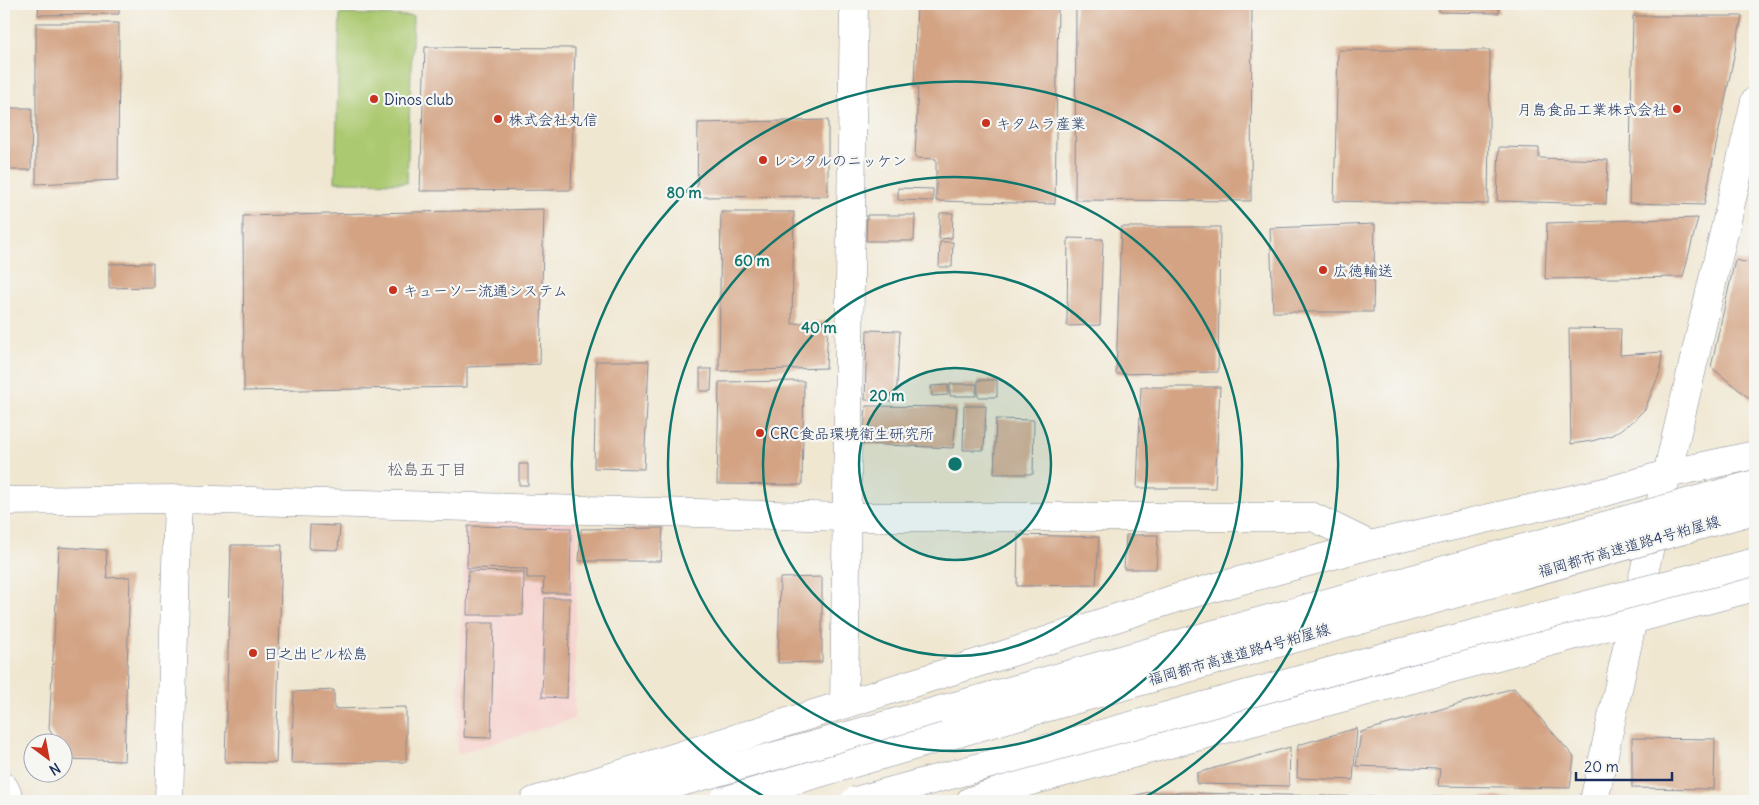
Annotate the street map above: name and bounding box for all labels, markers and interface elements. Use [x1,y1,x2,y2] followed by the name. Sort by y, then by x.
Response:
[384,90,454,109] place label: Dinos club
[368,93,380,105] marker: Dinos club
[1517,100,1667,119] place label: 月島食品工業株式会社
[1671,103,1683,115] marker: 月島食品工業株式会社
[508,110,598,129] place label: 株式会社丸信
[492,113,504,125] marker: 株式会社丸信
[996,114,1086,133] place label: キタムラ産業
[980,117,992,129] marker: キタムラ産業
[773,151,907,170] place label: レンタルのニッケン
[757,154,769,166] marker: レンタルのニッケン
[666,183,702,202] text: 80 m
[734,251,770,270] text: 60 m
[1333,261,1393,280] place label: 広徳輸送
[1317,264,1329,276] marker: 広徳輸送
[403,281,568,300] place label: キューソー流通システム
[387,284,399,296] marker: キューソー流通システム
[801,318,837,337] text: 40 m
[870,386,904,405] text: 20 m
[770,424,934,443] place label: CRC食品環境衛生研究所
[754,427,766,439] marker: CRC食品環境衛生研究所
[946,455,964,473] centre of rings
[387,459,467,479] district label: 松島五丁目
[1536,511,1722,581] street label: 福岡都市高速道路4号粕屋線
[1146,619,1332,689] street label: 福岡都市高速道路4号粕屋線
[263,644,368,663] place label: 日之出ビル松島
[247,647,259,659] marker: 日之出ビル松島
[22,732,72,782] north arrow
[1576,750,1673,782] scale bar
[1584,757,1619,776] text: 20 m
[46,759,64,779] text: N

